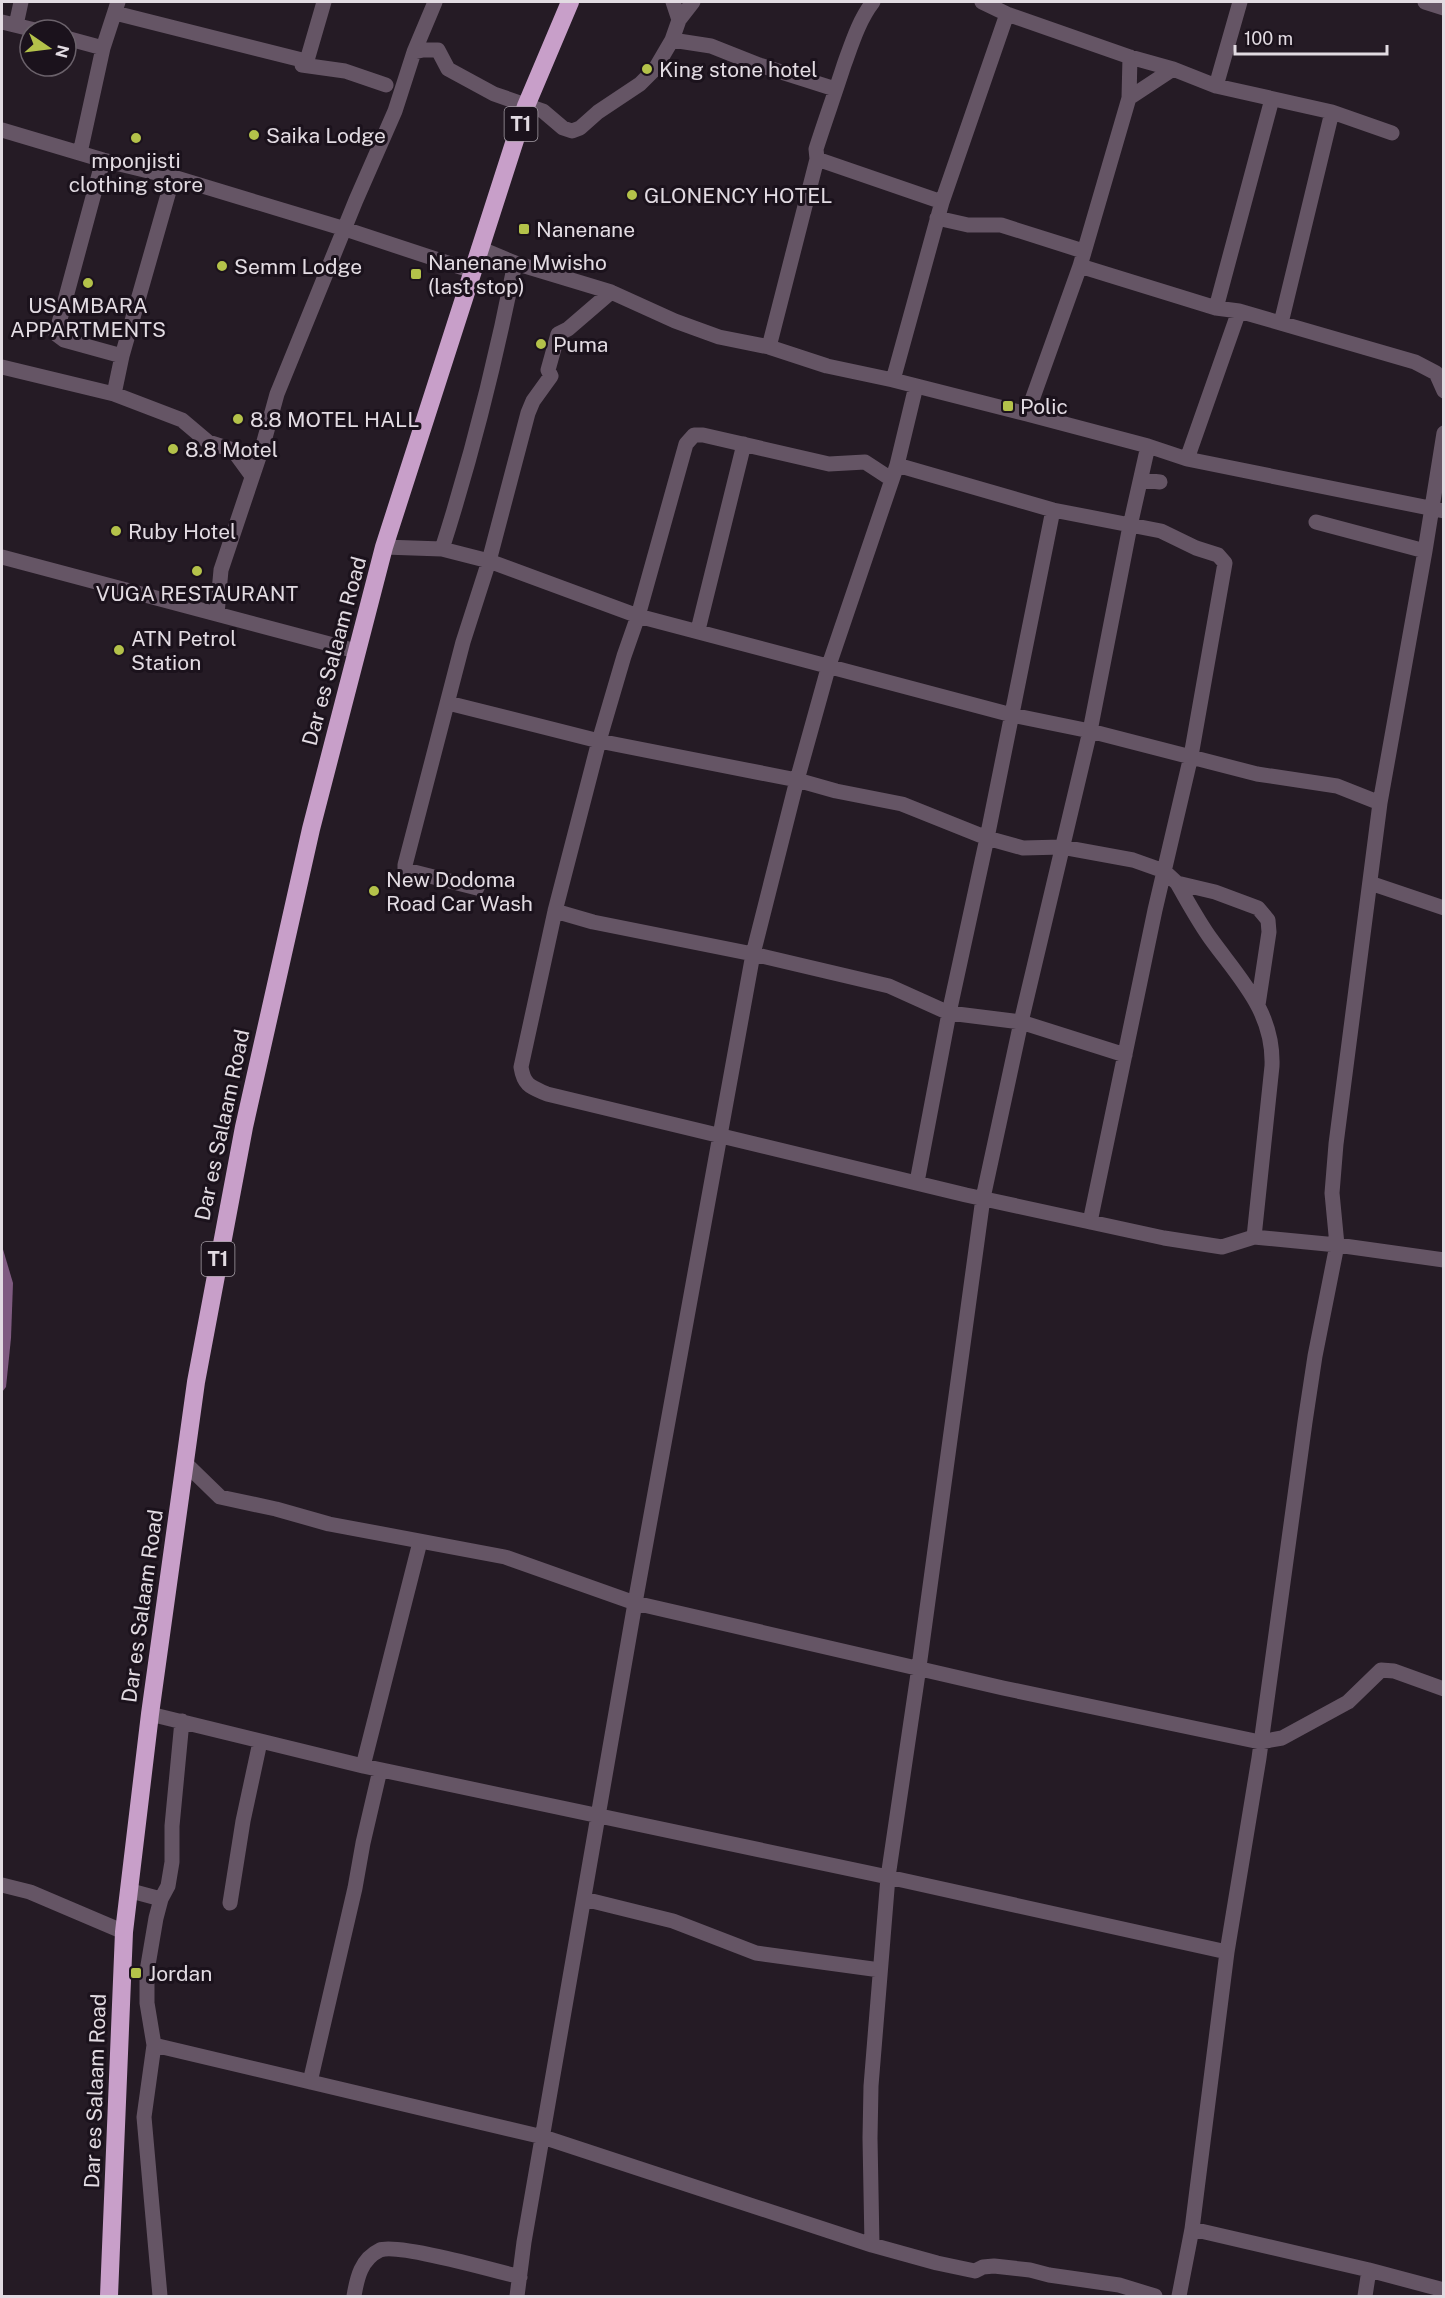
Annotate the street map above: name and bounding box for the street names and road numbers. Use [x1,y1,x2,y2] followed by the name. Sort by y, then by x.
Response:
[504,107,538,141] road number: T1
[297,554,371,748] street label: Dar es Salaam Road
[190,1027,254,1223] street label: Dar es Salaam Road
[202,1242,234,1276] road number: T1
[116,1508,168,1704] street label: Dar es Salaam Road
[79,1993,111,2189] street label: Dar es Salaam Road

